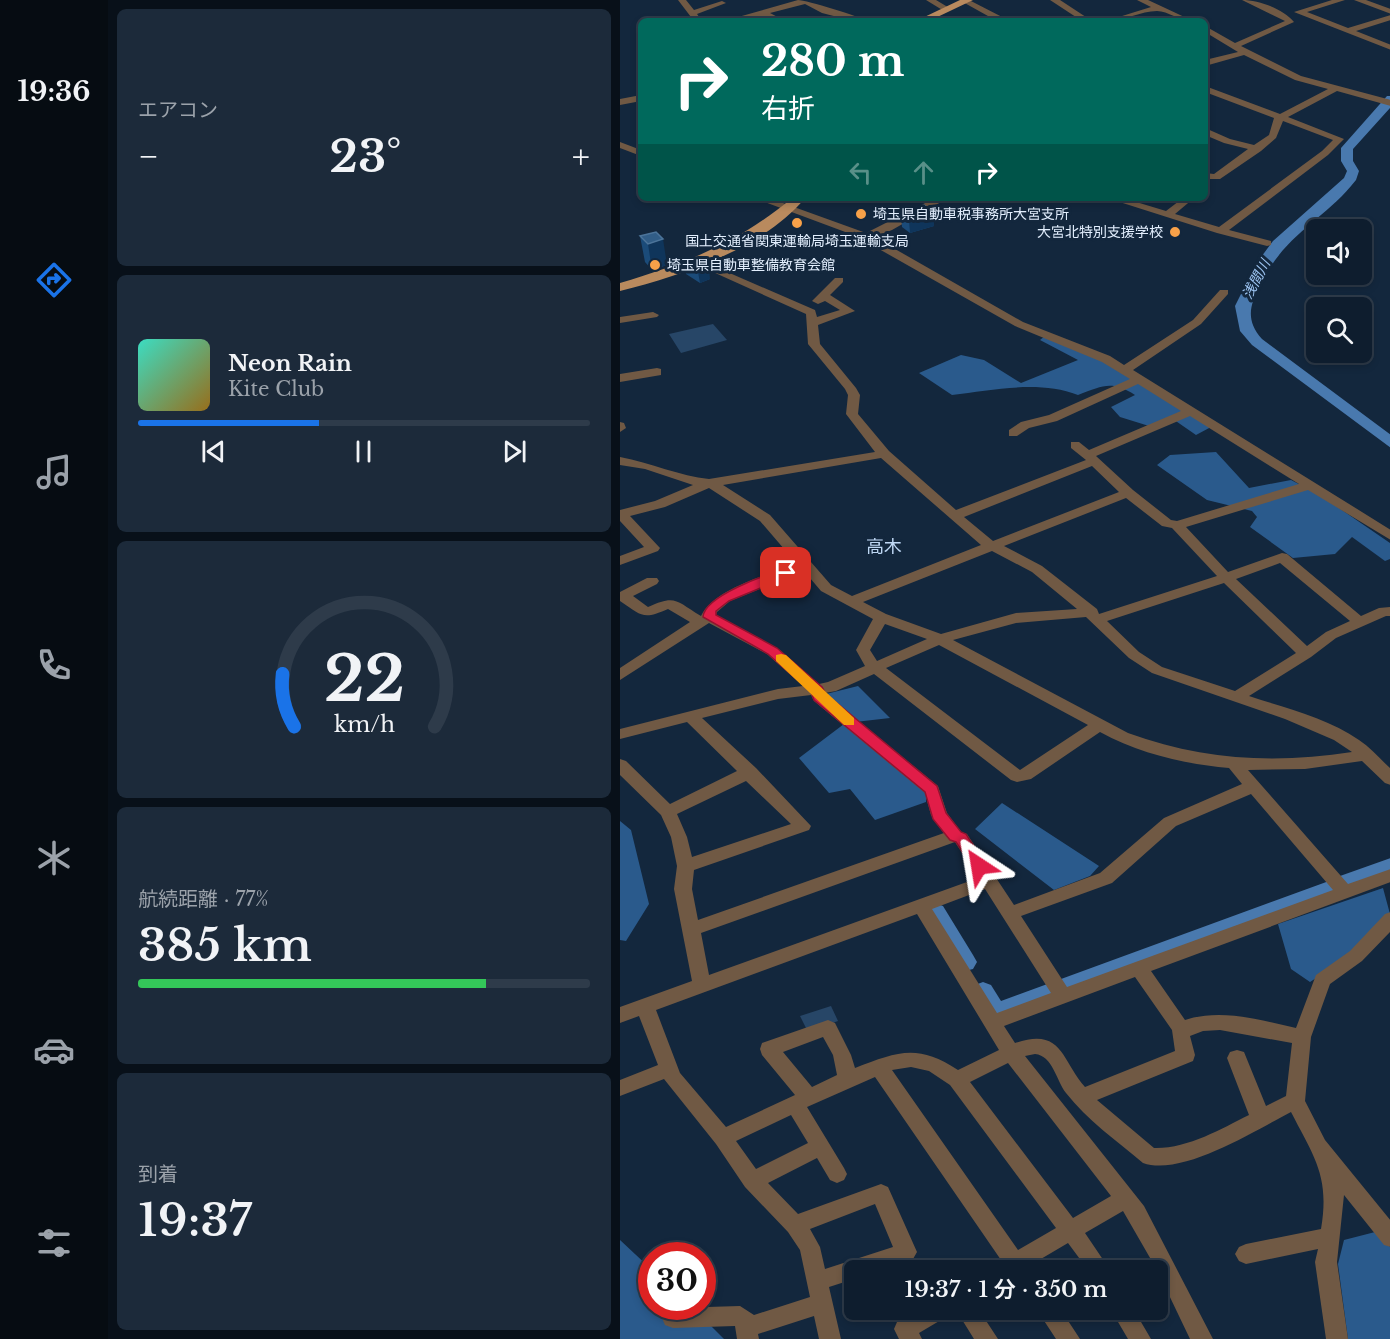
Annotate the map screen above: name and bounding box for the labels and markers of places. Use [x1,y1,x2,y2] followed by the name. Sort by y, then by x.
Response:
[873,205,1069,223] place label: 埼玉県自動車税事務所大宮支所
[854,207,868,221] marker: 埼玉県自動車税事務所大宮支所
[790,216,804,230] marker: 国土交通省関東運輸局埼玉運輸支局
[1037,223,1163,241] place label: 大宮北特別支援学校
[1168,225,1182,239] marker: 大宮北特別支援学校
[685,232,909,250] place label: 国土交通省関東運輸局埼玉運輸支局
[667,256,835,274] place label: 埼玉県自動車整備教育会館
[648,258,662,272] marker: 埼玉県自動車整備教育会館
[760,547,811,598] pin

